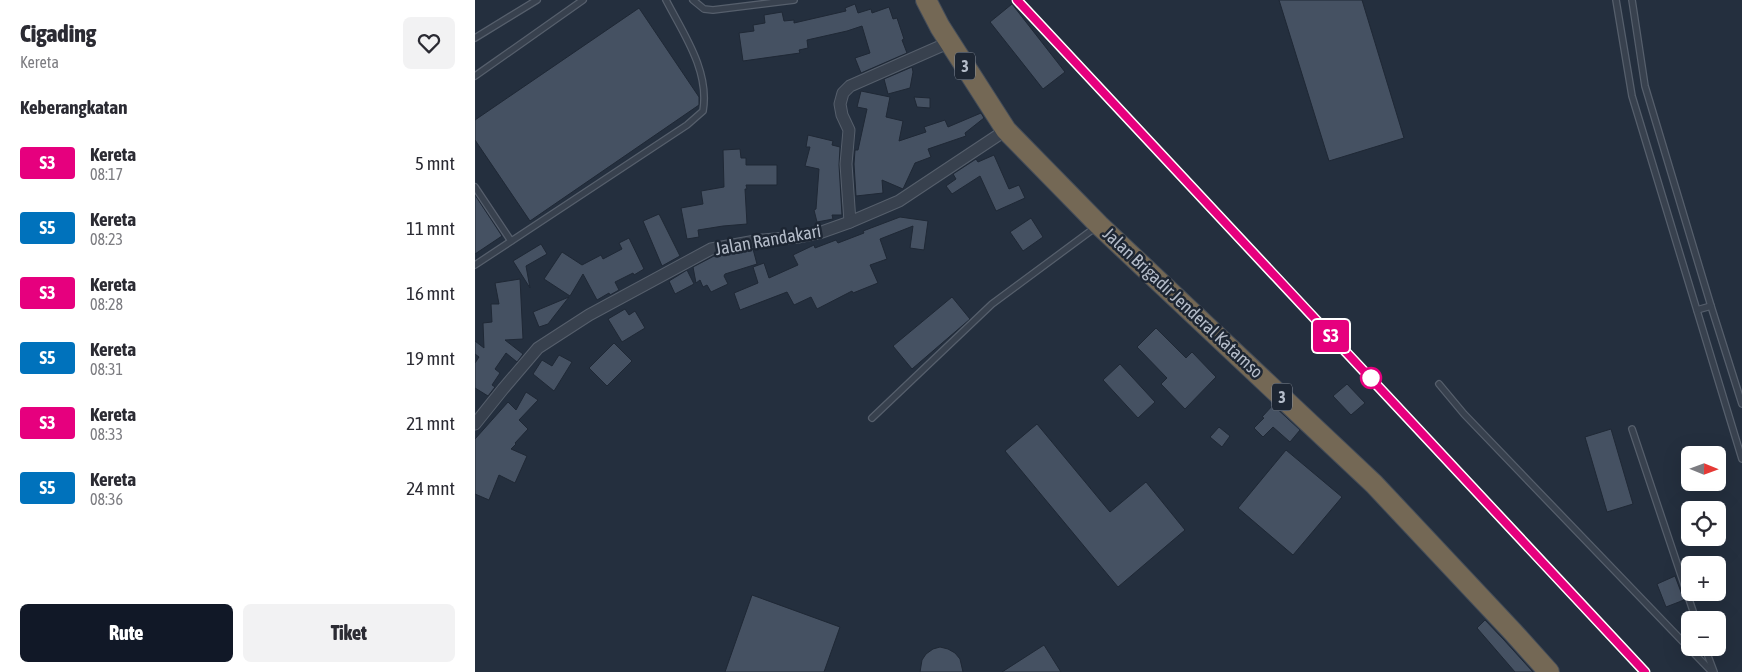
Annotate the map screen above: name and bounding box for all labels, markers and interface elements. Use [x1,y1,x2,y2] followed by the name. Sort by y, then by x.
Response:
[403,17,455,69] button: heart
[20,20,96,47] text: Cigading
[955,52,975,80] road number: 3
[20,53,59,71] text: Kereta
[20,96,127,118] text: Keberangkatan
[90,143,136,165] text: Kereta
[39,152,56,173] text: S3
[415,152,455,174] text: 5 mnt
[90,165,123,183] text: 08:17
[90,208,136,230] text: Kereta
[39,217,56,238] text: S5
[406,217,455,239] text: 11 mnt
[713,220,823,259] street label: Jalan Randakari
[1099,223,1268,382] street label: Jalan Brigadir Jenderal Katamso
[90,230,123,248] text: 08:23
[90,273,136,295] text: Kereta
[39,282,56,303] text: S3
[406,282,455,304] text: 16 mnt
[90,295,123,313] text: 08:28
[1309,320,1353,352] line badge: S3
[1323,325,1339,346] text: S3
[90,338,136,360] text: Kereta
[39,347,56,368] text: S5
[406,347,455,369] text: 19 mnt
[90,360,123,378] text: 08:31
[1360,367,1382,389] unlabelled marker
[1272,384,1292,411] road number: 3
[90,403,136,425] text: Kereta
[39,412,56,433] text: S3
[406,412,455,434] text: 21 mnt
[90,425,123,443] text: 08:33
[1681,446,1726,491] north arrow
[1681,446,1726,656] map controls
[90,468,136,490] text: Kereta
[39,477,56,498] text: S5
[406,477,455,499] text: 24 mnt
[90,490,123,508] text: 08:36
[1681,501,1726,546] button: locate
[1681,556,1726,601] button: +
[20,604,233,662] button: Rute
[243,604,455,662] button: Tiket
[1681,611,1726,656] button: −

